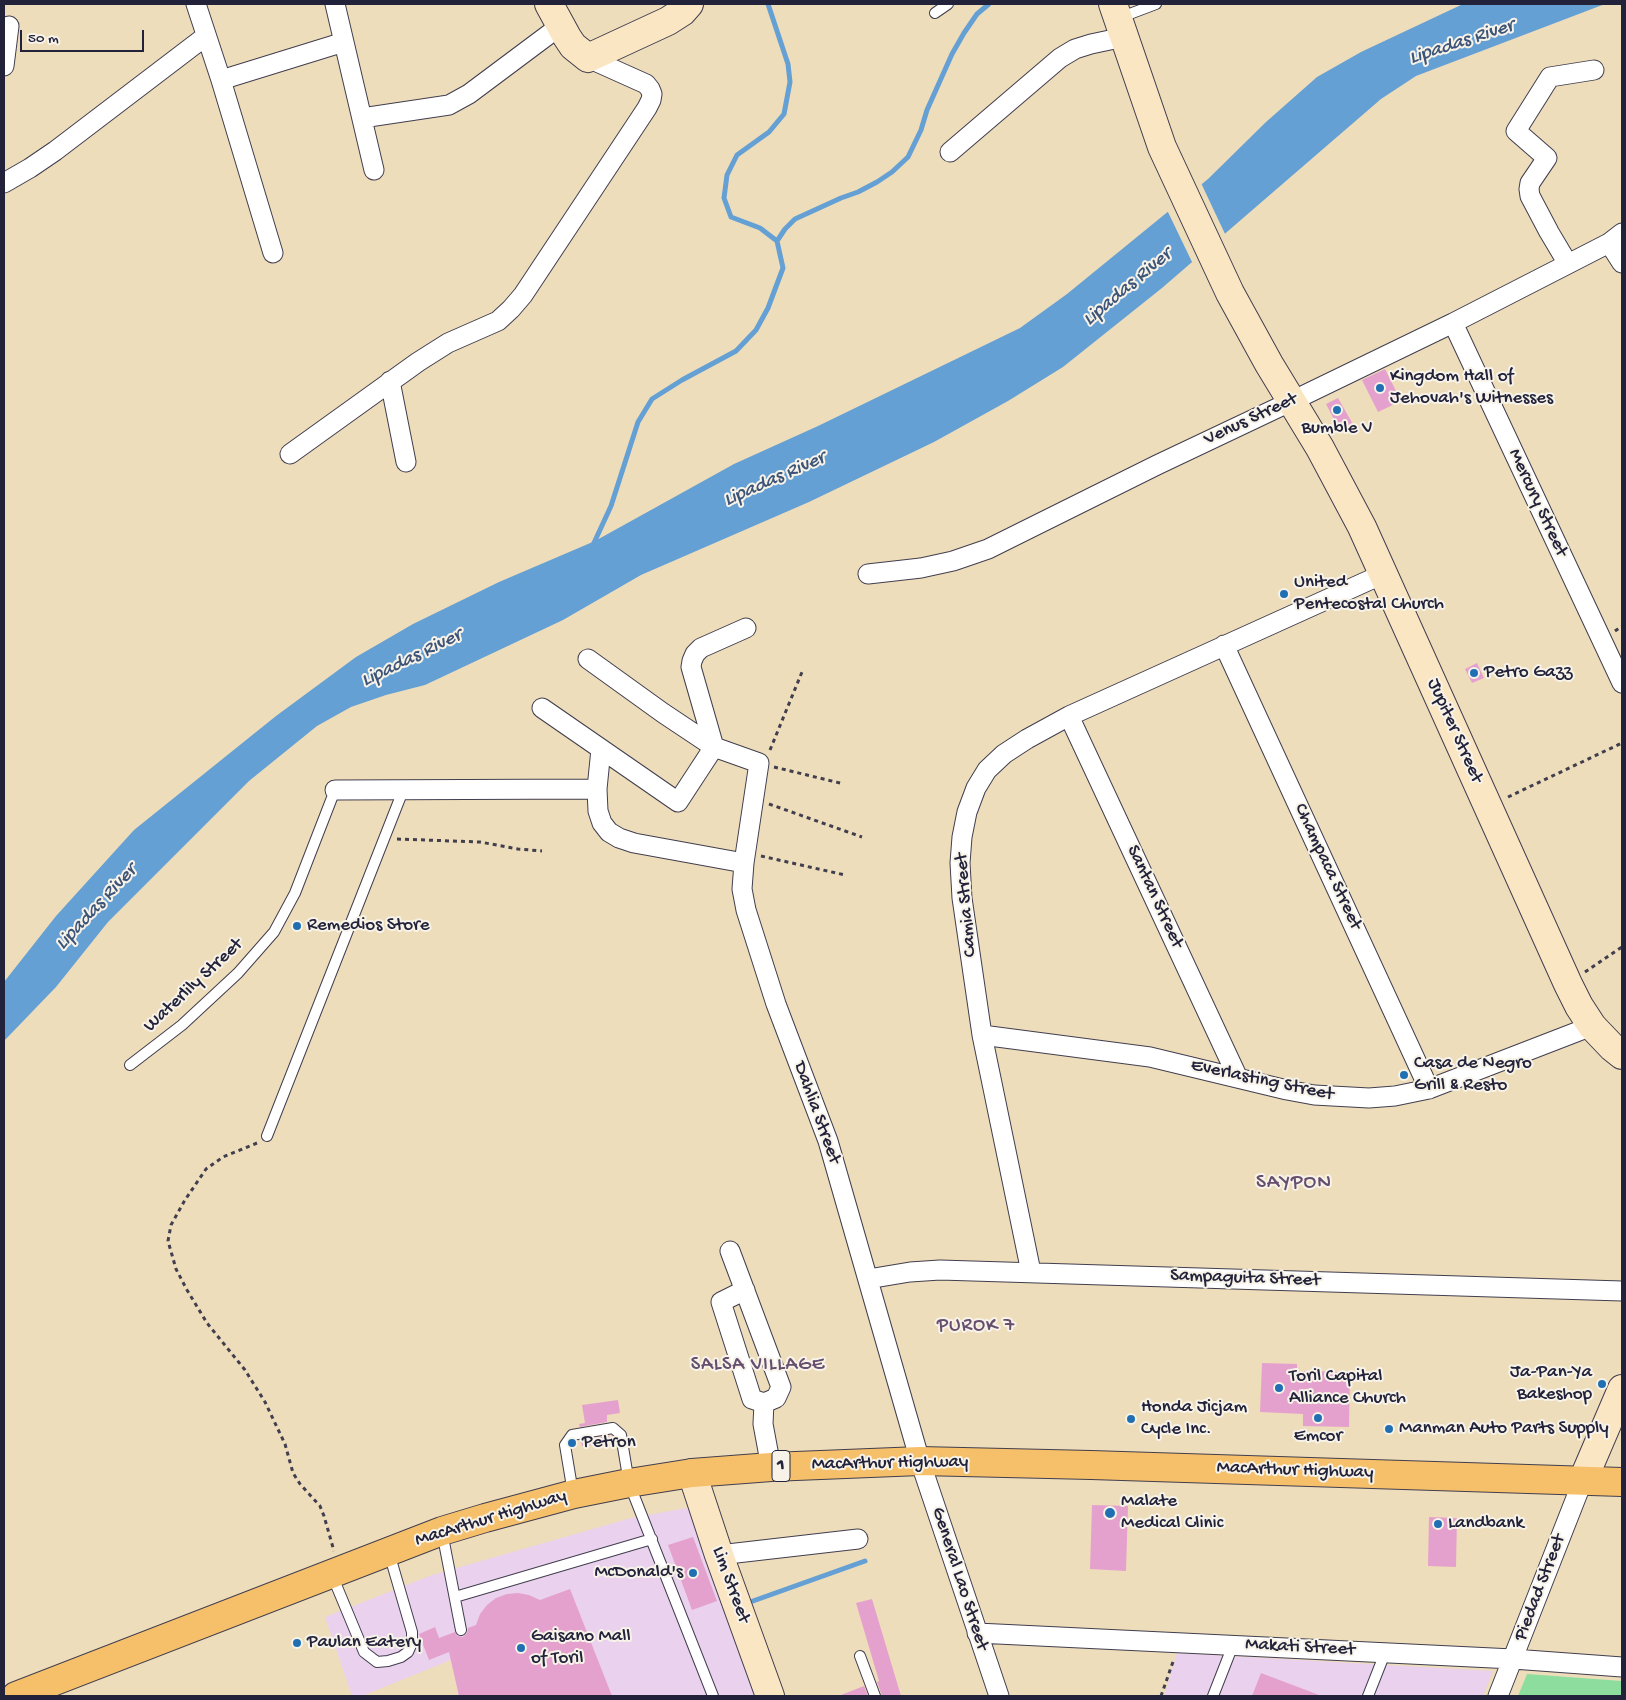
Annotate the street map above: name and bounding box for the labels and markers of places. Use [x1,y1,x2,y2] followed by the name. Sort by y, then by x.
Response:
[1390,366,1553,410] place label: Kingdom Hall of Jehovah's Witnesses
[1374,382,1386,394] marker: Kingdom Hall of Jehovah's Witnesses
[1331,404,1343,416] marker: Bumble V
[1301,418,1373,440] place label: Bumble V
[1294,572,1444,616] place label: United Pentecostal Church
[1278,588,1290,600] marker: United Pentecostal Church
[1484,662,1572,684] place label: Petro Gazz
[1468,667,1480,679] marker: Petro Gazz
[307,915,430,937] place label: Remedios Store
[291,920,303,932] marker: Remedios Store
[1414,1053,1532,1097] place label: Casa de Negro Grill & Resto
[1398,1069,1410,1081] marker: Casa de Negro Grill & Resto
[1510,1362,1592,1406] place label: Ja-Pan-Ya Bakeshop
[1289,1366,1406,1410] place label: Toril Capital Alliance Church
[1596,1378,1608,1390] marker: Ja-Pan-Ya Bakeshop
[1273,1382,1285,1394] marker: Toril Capital Alliance Church
[1141,1397,1247,1441] place label: Honda Jicjam Cycle Inc.
[1312,1412,1324,1424] marker: Emcor
[1125,1413,1137,1425] marker: Honda Jicjam Cycle Inc.
[1399,1418,1609,1440] place label: Manman Auto Parts Supply
[1383,1423,1395,1435] marker: Manman Auto Parts Supply
[1294,1426,1342,1448] place label: Emcor
[582,1432,636,1454] place label: Petron
[566,1437,578,1449] marker: Petron
[1121,1491,1223,1535] place label: Malate Medical Clinic
[1103,1506,1117,1520] marker: Malate Medical Clinic
[1448,1513,1524,1535] place label: Landbank
[1432,1518,1444,1530] marker: Landbank
[594,1562,683,1584] place label: McDonald's
[687,1567,699,1579] marker: McDonald's
[531,1626,631,1670] place label: Gaisano Mall of Toril
[307,1632,421,1654] place label: Paulan Eatery
[291,1637,303,1649] marker: Paulan Eatery
[515,1642,527,1654] marker: Gaisano Mall of Toril

